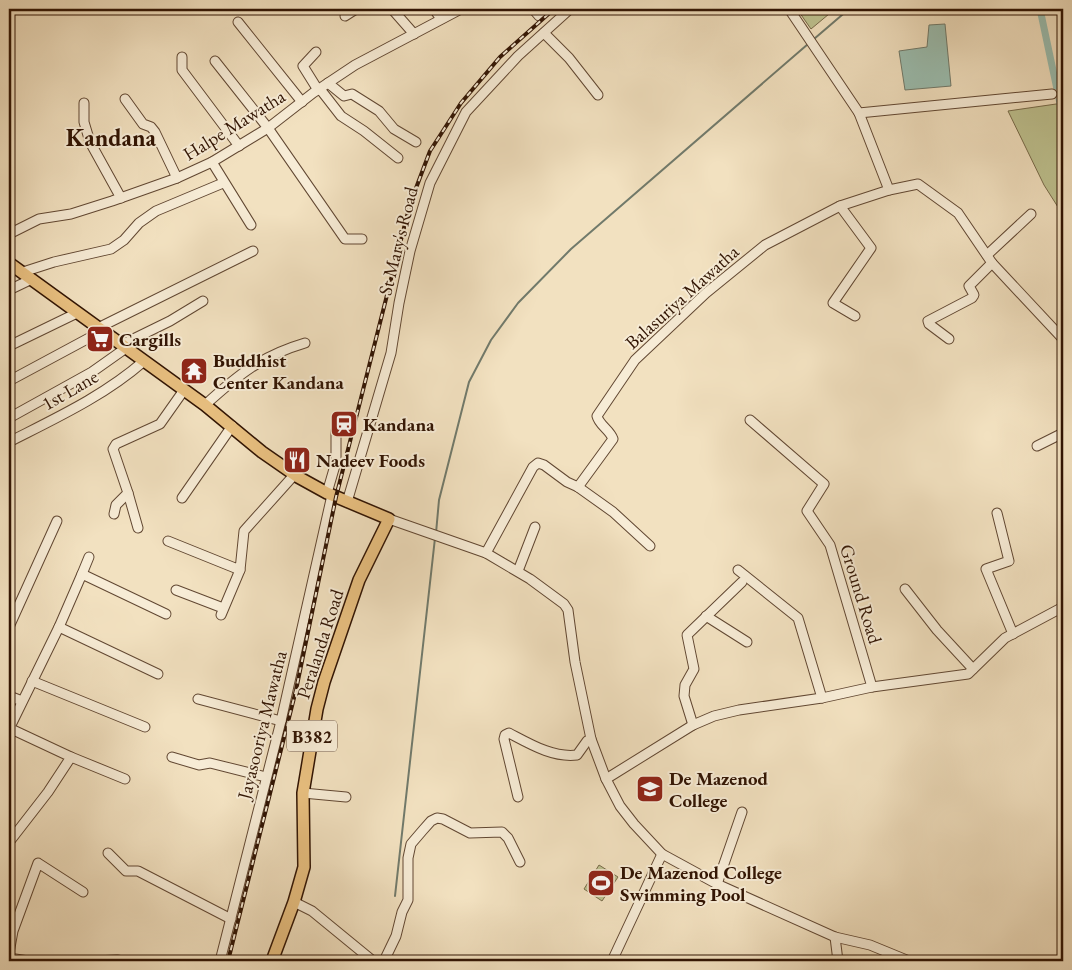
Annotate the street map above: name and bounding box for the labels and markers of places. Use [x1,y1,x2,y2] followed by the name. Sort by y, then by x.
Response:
[85,324,115,354] supermarket icon: Cargills
[119,327,181,352] place label: Cargills
[213,348,344,395] place label: Buddhist Center Kandana
[179,356,209,386] temple icon: Buddhist Center Kandana
[329,409,359,439] station icon: Kandana
[363,412,435,437] place label: Kandana
[282,445,312,475] restaurant icon: Nadeev Foods
[316,448,425,473] place label: Nadeev Foods
[669,766,769,813] place label: De Mazenod College
[635,774,665,804] school or university icon: De Mazenod College
[620,860,782,907] place label: De Mazenod College Swimming Pool
[586,868,616,898] sports icon: De Mazenod College Swimming Pool

